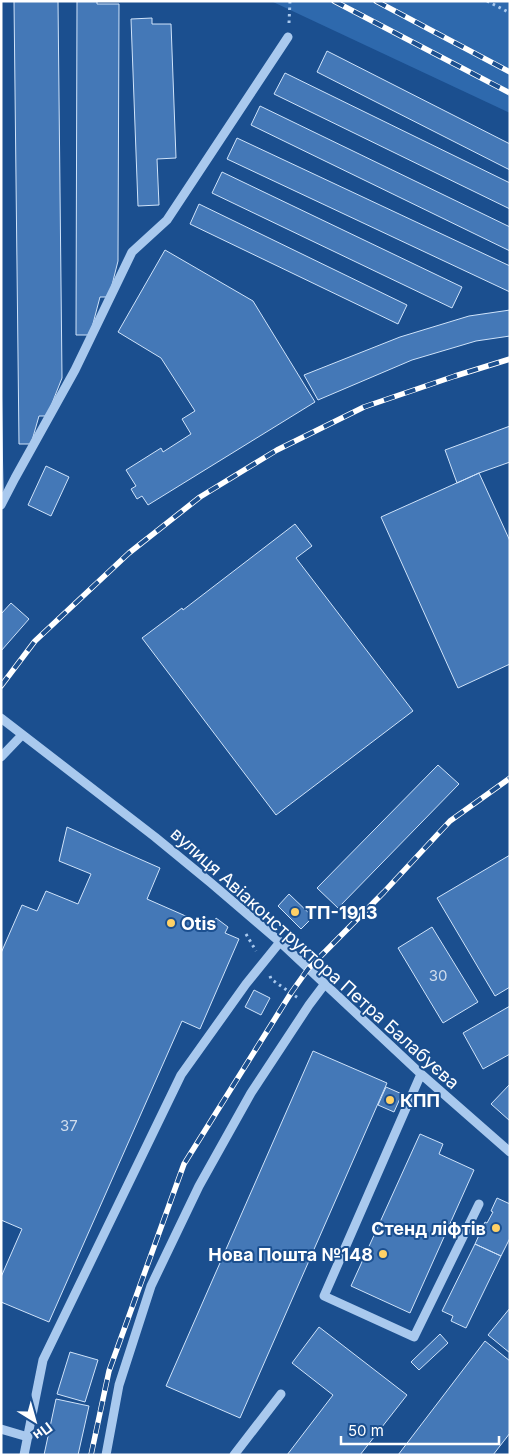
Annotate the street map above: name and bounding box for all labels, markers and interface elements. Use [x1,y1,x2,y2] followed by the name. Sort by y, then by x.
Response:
[166,823,464,1093] street label: вулиця Авіаконструктора Петра Балабуєва
[305,902,378,923] place label: ТП-1913
[289,906,301,918] marker: ТП-1913
[181,913,216,934] place label: Otis
[165,917,177,929] marker: Otis
[429,966,447,985] house number: 30
[400,1090,440,1111] place label: КПП
[384,1094,396,1106] marker: КПП
[60,1116,78,1135] house number: 37
[371,1218,486,1239] place label: Стенд ліфтів
[490,1222,502,1234] marker: Стенд ліфтів
[208,1244,373,1265] place label: Нова Пошта №148
[377,1248,389,1260] marker: Нова Пошта №148
[10,1396,60,1446] north arrow
[341,1414,498,1446] scale bar
[30,1419,56,1444] text: Пн
[348,1421,384,1440] text: 50 m

